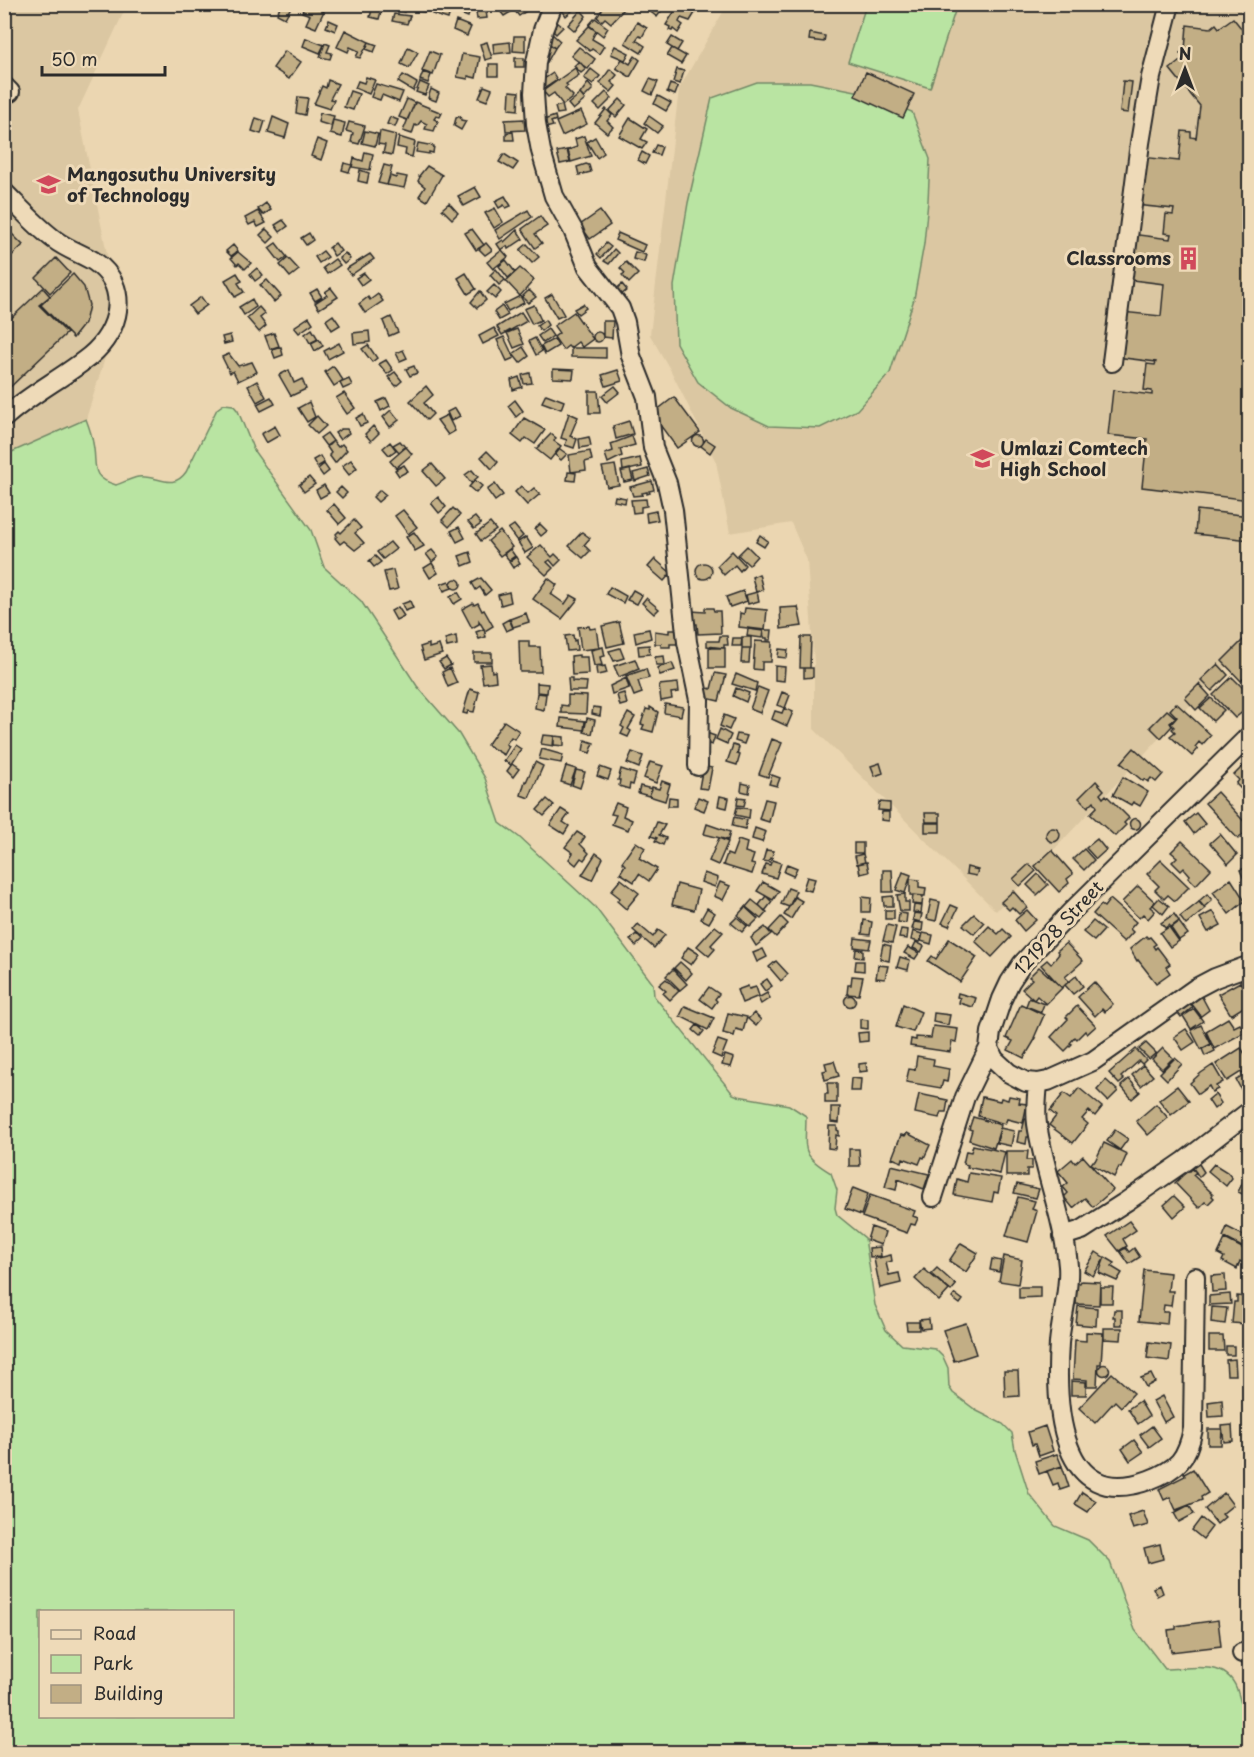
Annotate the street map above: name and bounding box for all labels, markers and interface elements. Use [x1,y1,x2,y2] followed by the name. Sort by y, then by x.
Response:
[42,39,165,77] scale bar
[1155,39,1215,99] north arrow
[1179,41,1191,65] text: N
[51,45,98,72] text: 50 m
[67,160,276,208] place label: Mangosuthu University of Technology
[36,172,62,198] school or university icon: Mangosuthu University of Technology
[1066,244,1171,271] place label: Classrooms
[1176,246,1202,272] building icon: Classrooms
[1000,434,1148,482] place label: Umlazi Comtech High School
[969,446,995,472] school or university icon: Umlazi Comtech High School
[1007,874,1109,980] street label: 121928 Street
[39,1610,234,1718] legend
[93,1619,137,1646] text: Road
[93,1649,133,1676] text: Park
[93,1679,163,1706] text: Building

